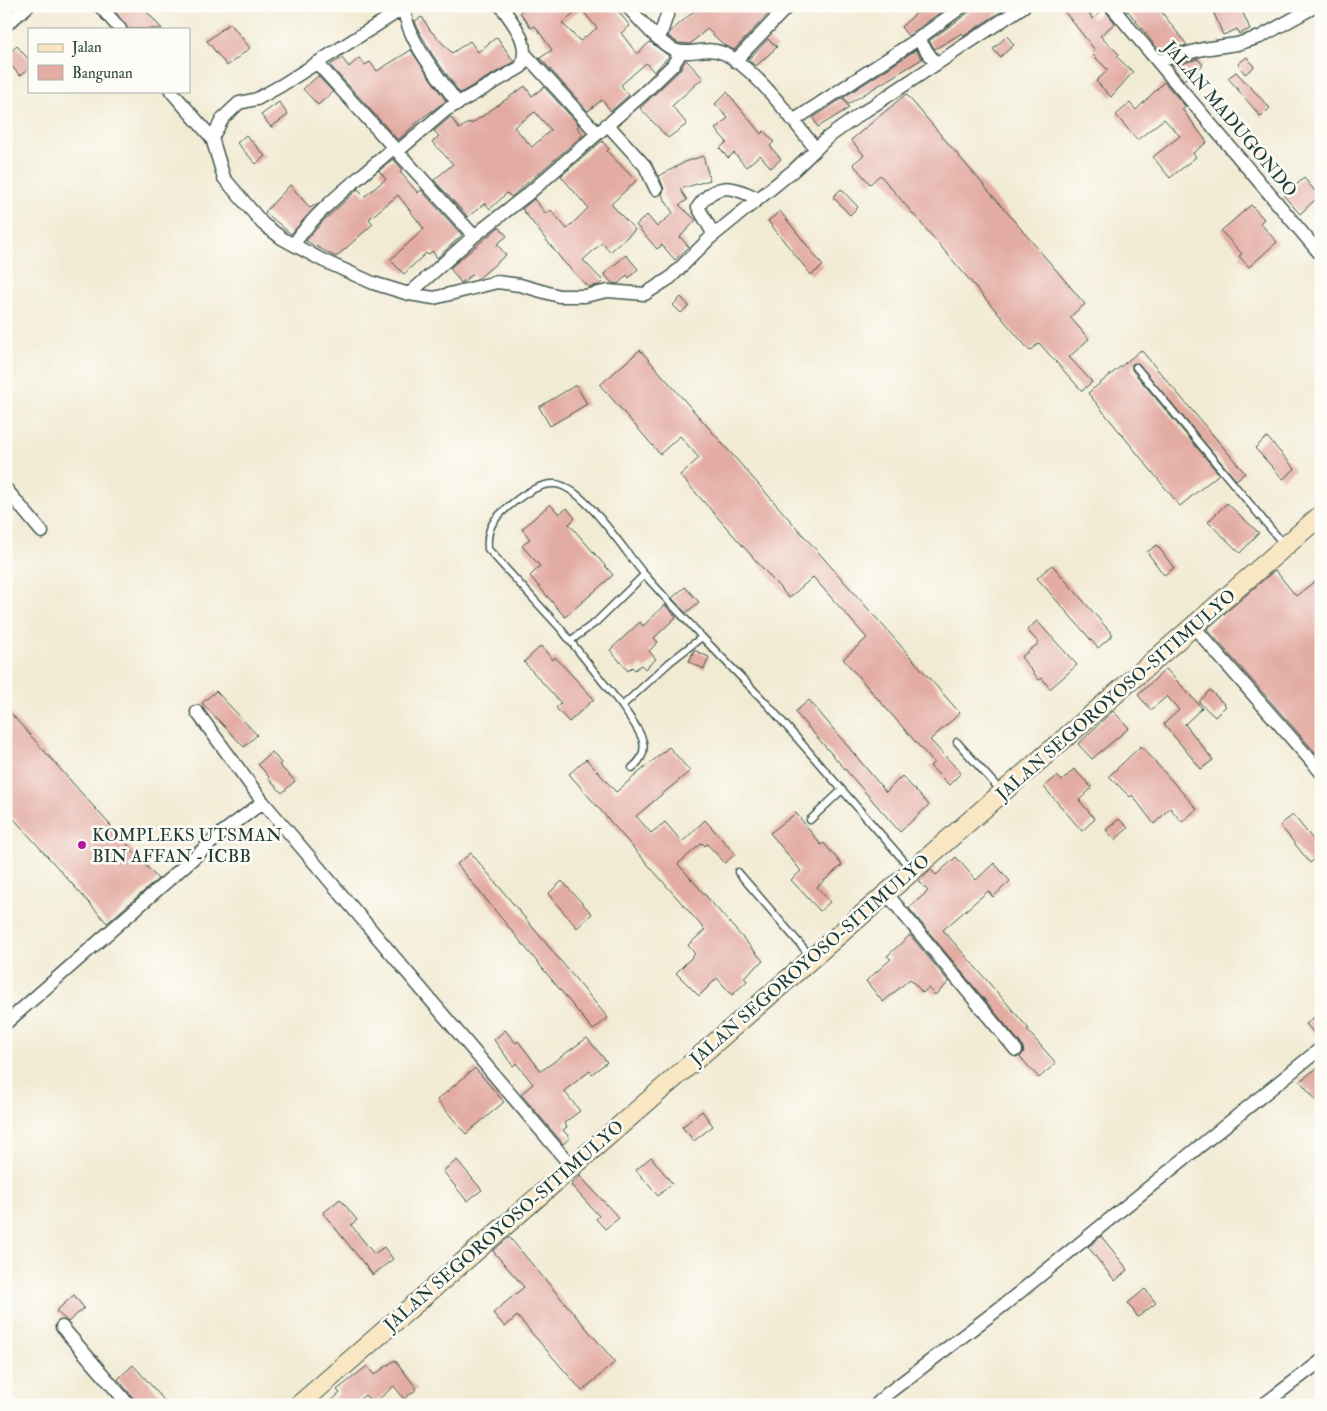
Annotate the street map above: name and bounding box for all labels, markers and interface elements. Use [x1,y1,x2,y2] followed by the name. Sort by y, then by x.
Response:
[28,28,190,92] legend
[1157,36,1302,202] street label: JALAN MADUGONDO
[71,38,102,58] text: Jalan
[72,64,133,83] text: Bangunan
[990,584,1241,806] street label: JALAN SEGOROYOSO-SITIMULYO
[92,824,282,868] place label: KOMPLEKS UTSMAN BIN AFFAN - ICBB
[76,839,88,851] marker: KOMPLEKS UTSMAN BIN AFFAN - ICBB
[684,849,935,1071] street label: JALAN SEGOROYOSO-SITIMULYO
[378,1115,629,1337] street label: JALAN SEGOROYOSO-SITIMULYO

